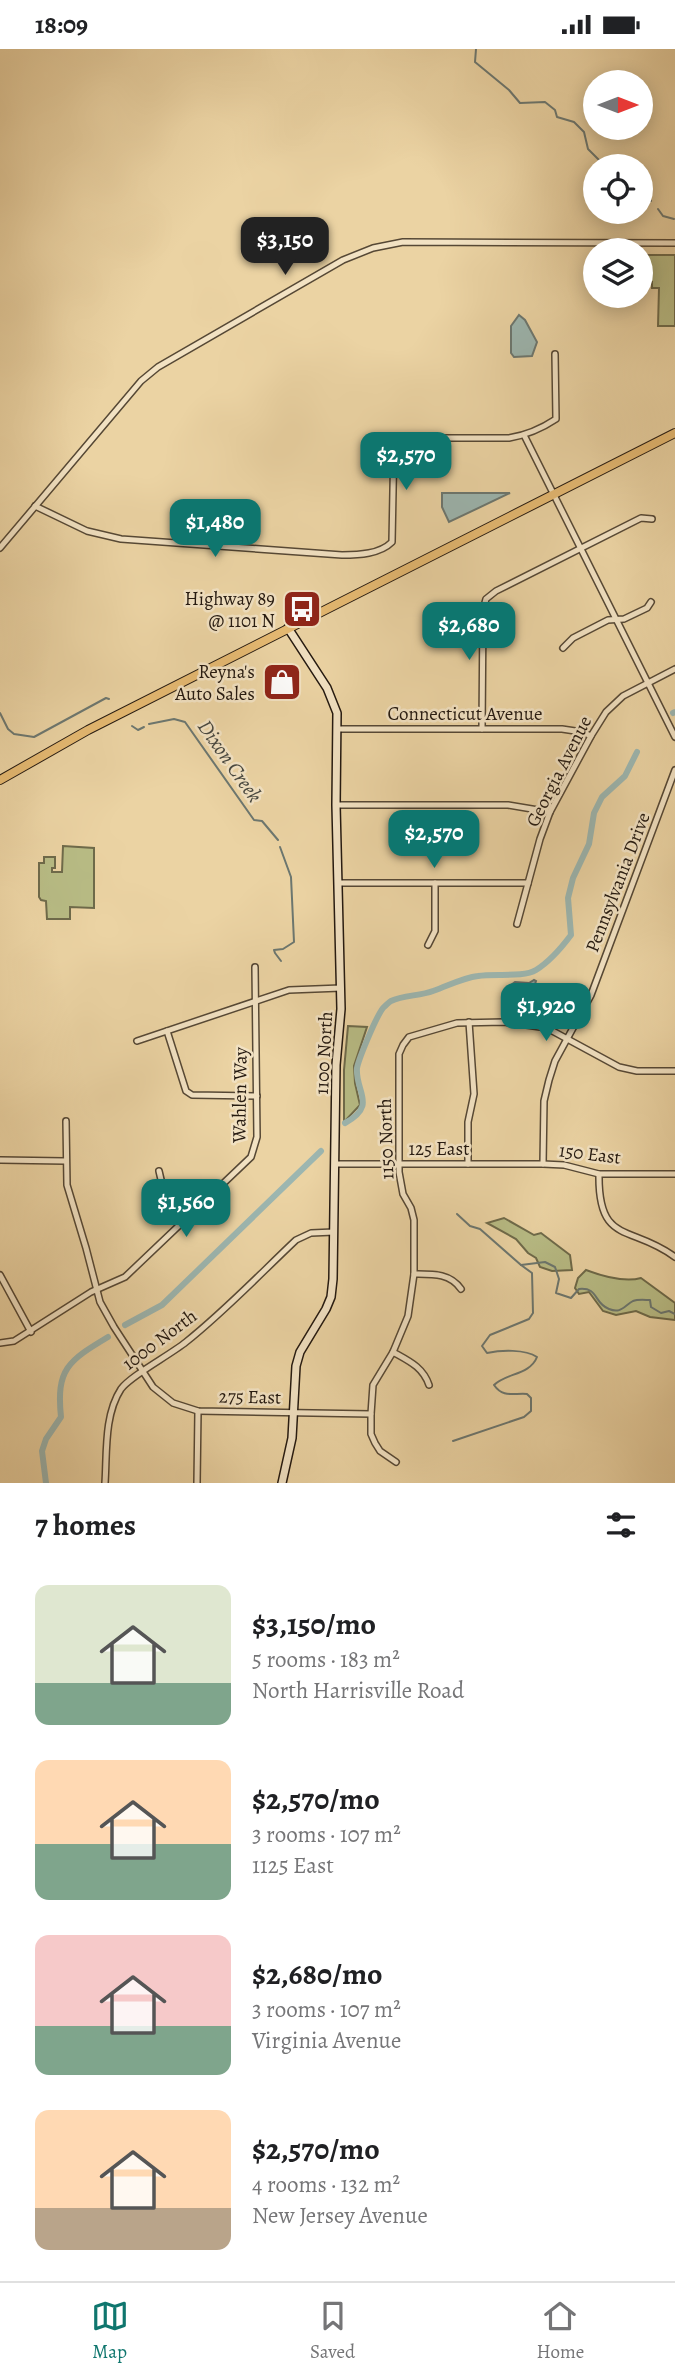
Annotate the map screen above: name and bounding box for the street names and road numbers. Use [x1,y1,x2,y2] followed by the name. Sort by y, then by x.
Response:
[388,701,542,727] street label: Connecticut Avenue
[520,711,598,832] street label: Georgia Avenue
[579,809,657,956] street label: Pennsylvania Drive
[309,1011,339,1095] street label: 1100 North
[226,1046,254,1144] street label: Wahlen Way
[372,1098,400,1180] street label: 1150 North
[408,1136,470,1162] street label: 125 East
[557,1137,622,1171] street label: 150 East
[117,1303,202,1376] street label: 1000 North
[218,1383,281,1411] street label: 275 East

